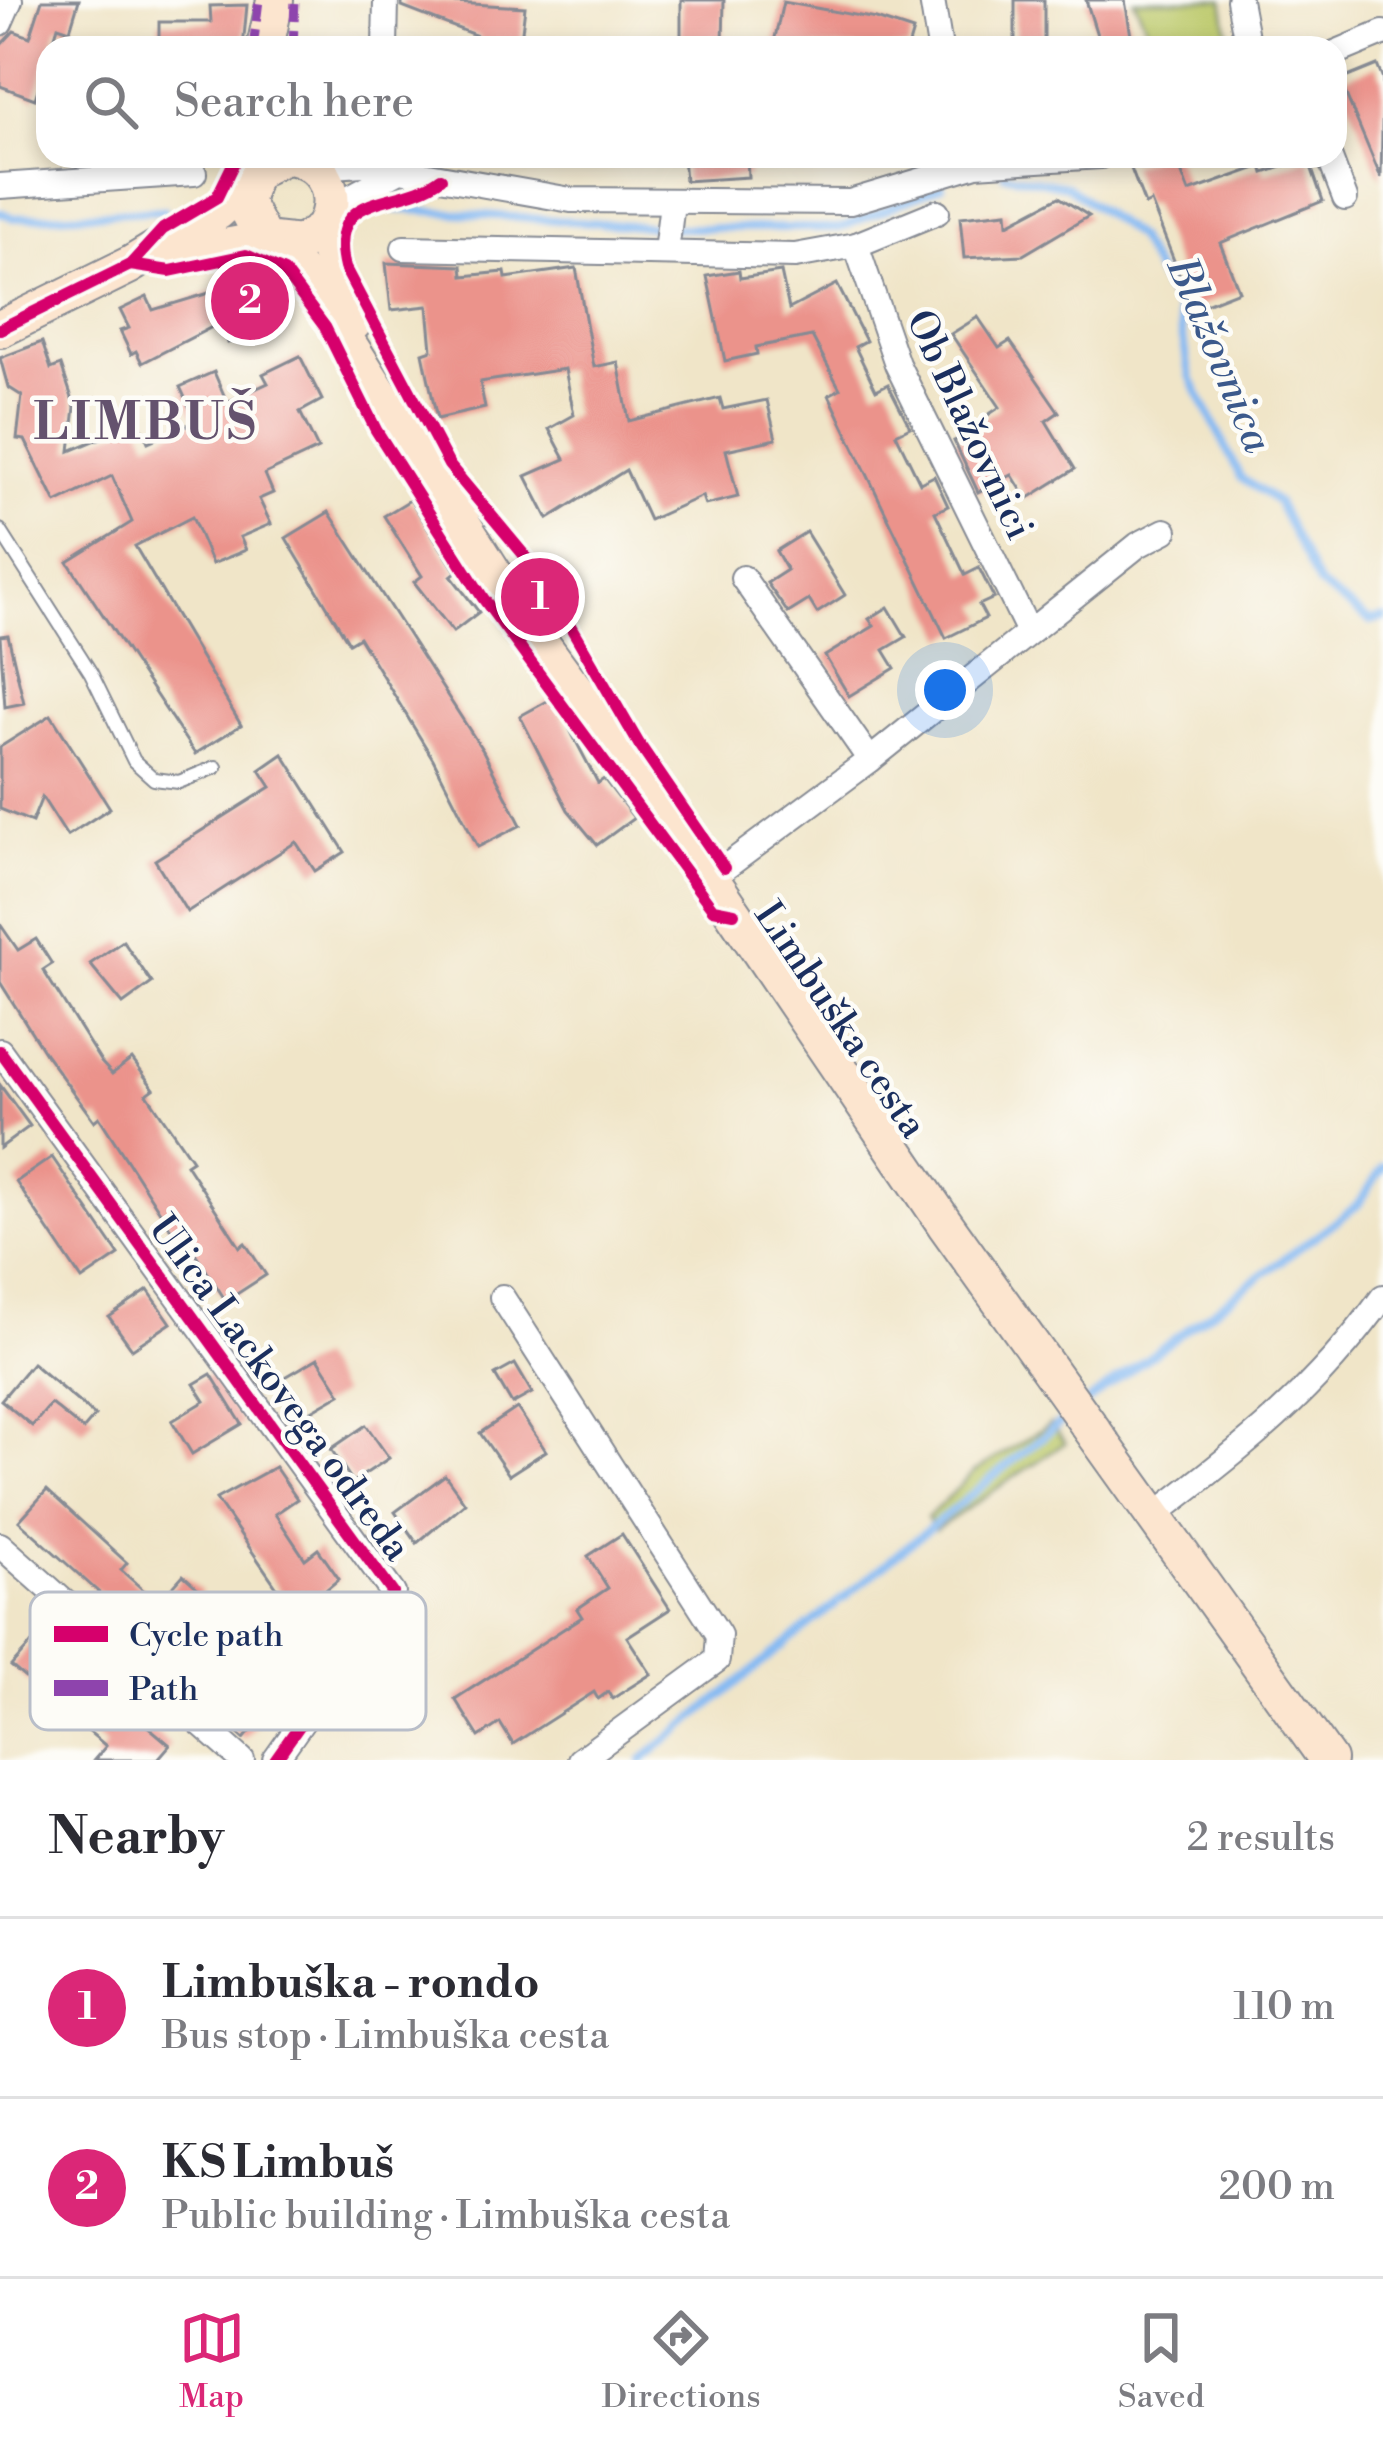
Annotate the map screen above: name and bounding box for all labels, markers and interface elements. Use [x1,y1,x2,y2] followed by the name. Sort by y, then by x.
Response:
[36,36,1347,168] search box
[78,69,144,135] icon: search
[174,74,414,131] text: Search here
[1153,248,1284,461] water label: Blažovnica
[211,256,289,346] pin: 2
[894,303,1043,548] street label: Ob Blažovnici
[33,388,259,456] district label: LIMBUŠ
[501,552,579,642] pin: 1
[915,660,975,720] your location
[743,893,937,1148] street label: Limbuška cesta
[137,1206,421,1571] street label: Ulica Lackovega odreda
[30,1592,426,1730] legend
[129,1616,283,1657] text: Cycle path
[129,1670,198,1711] text: Path
[48,1806,224,1870] text: Nearby
[1187,1814,1335,1863] text: 2 results
[162,1955,539,2012] text: Limbuška - rondo
[78,1983,96,2032] text: 1
[1233,1983,1335,2032] text: 110 m
[162,2012,609,2061] text: Bus stop · Limbuška cesta
[162,2135,394,2192] text: KS Limbuš
[75,2163,99,2212] text: 2
[1219,2163,1335,2212] text: 200 m
[162,2192,730,2241] text: Public building · Limbuška cesta
[179,2305,245,2418] tab: Map
[602,2305,761,2418] tab: Directions
[1118,2305,1204,2418] tab: Saved

